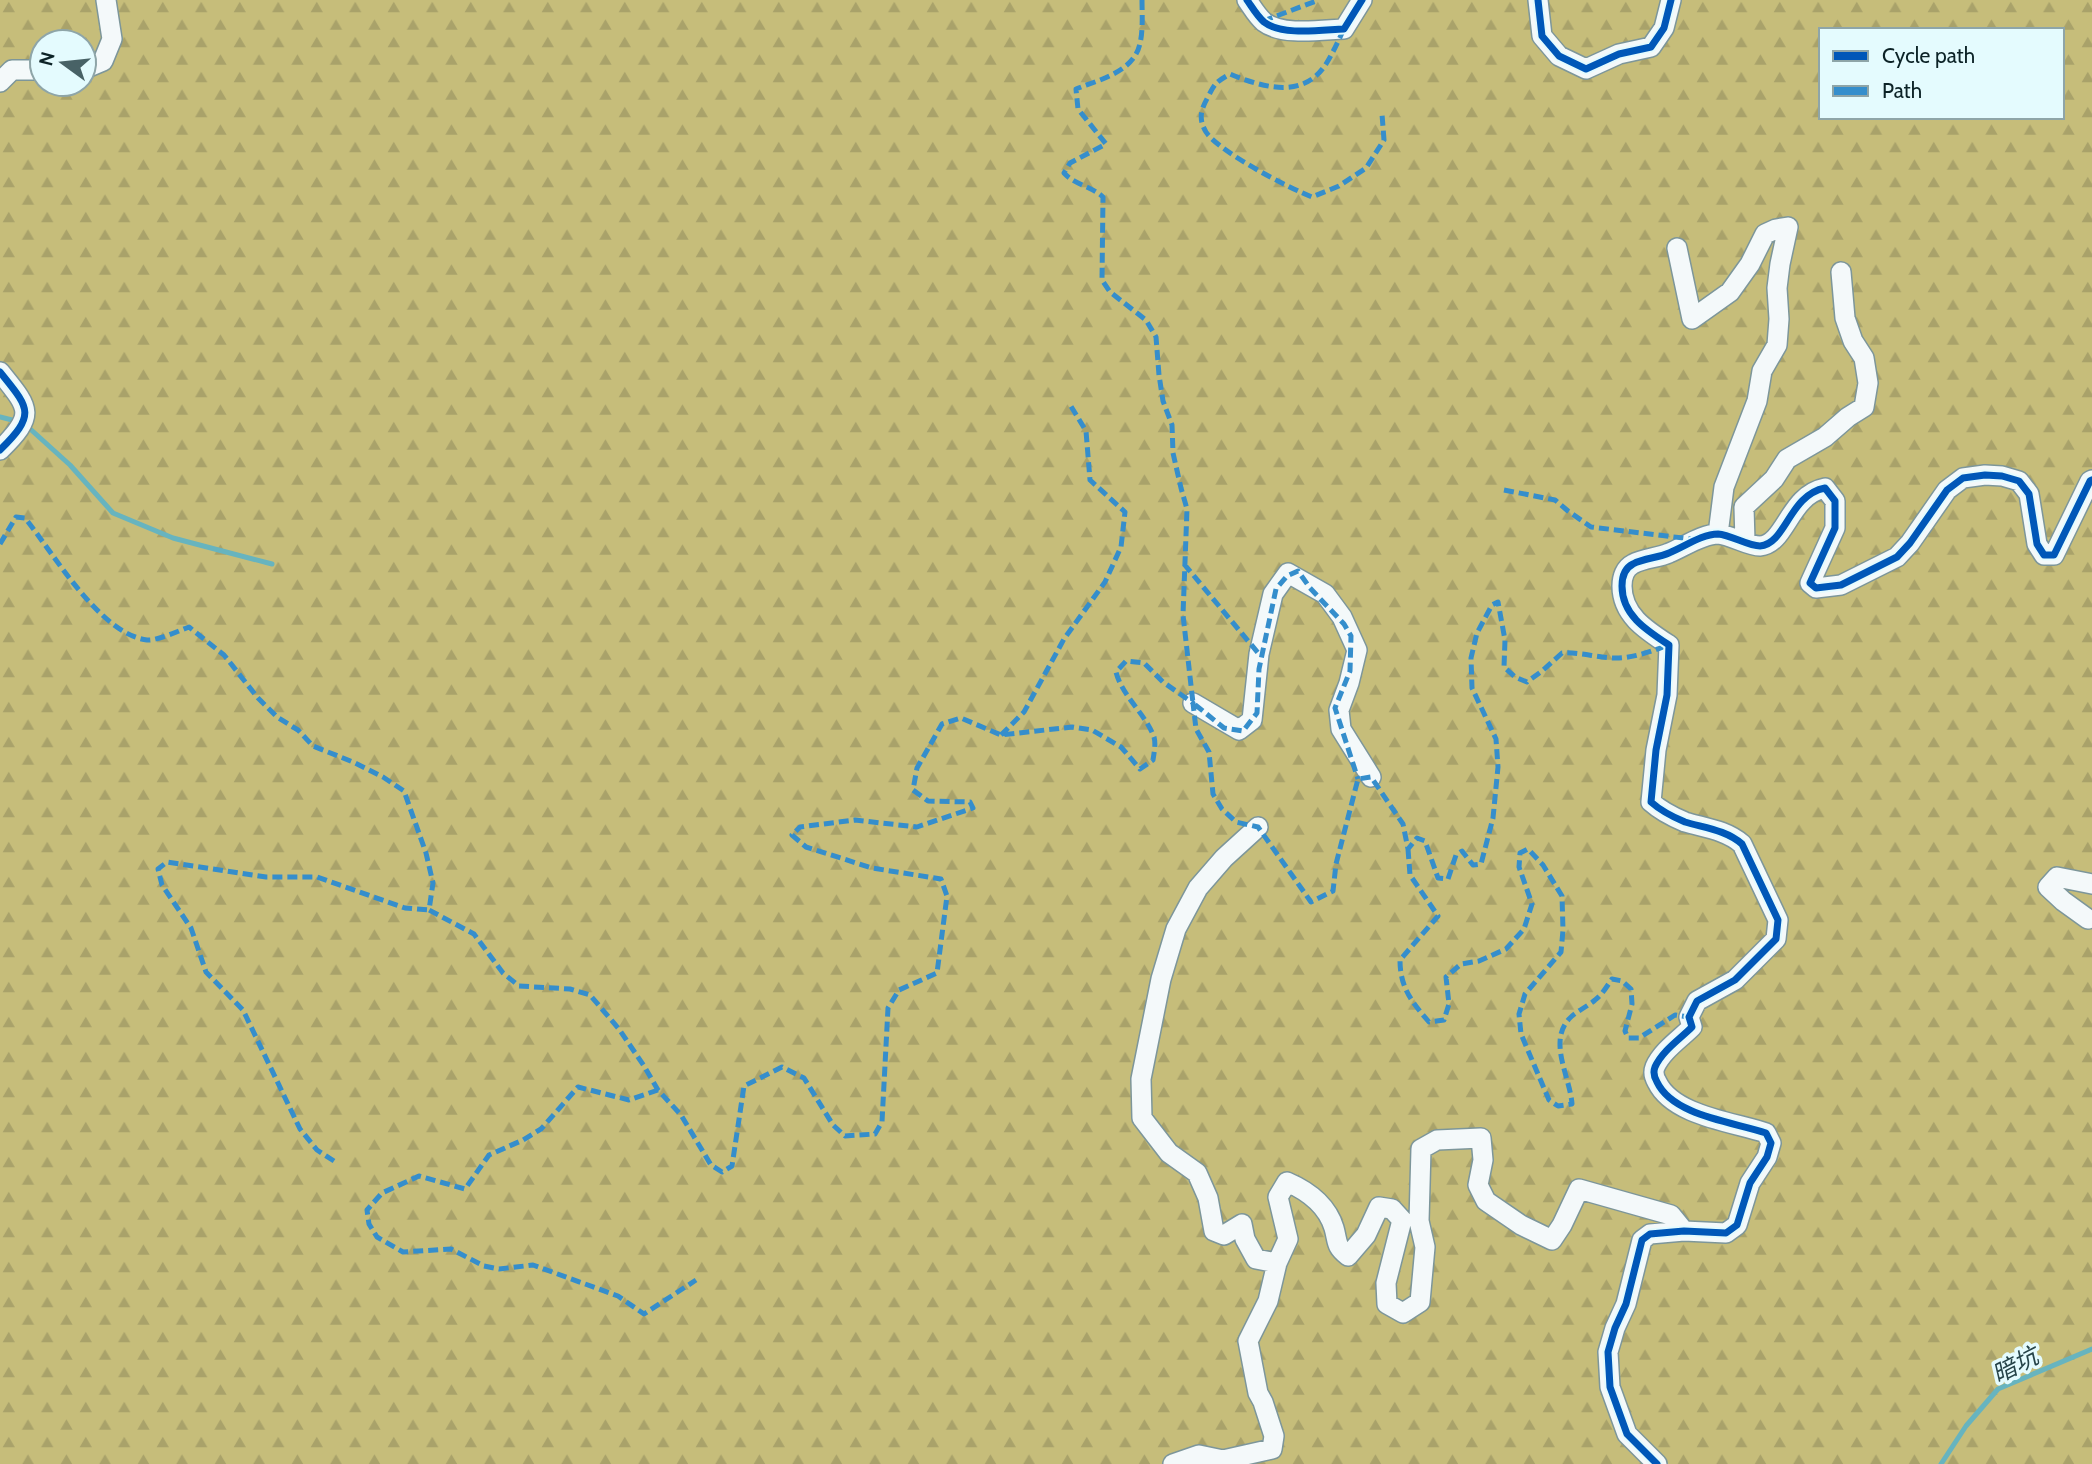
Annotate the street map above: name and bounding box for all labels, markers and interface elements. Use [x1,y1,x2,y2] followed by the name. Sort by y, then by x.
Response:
[28,28,98,98] north arrow
[1819,28,2064,119] legend
[1882,43,1975,68] text: Cycle path
[34,49,60,68] text: N
[1882,78,1922,103] text: Path
[1987,1340,2046,1389] water label: 暗坑

